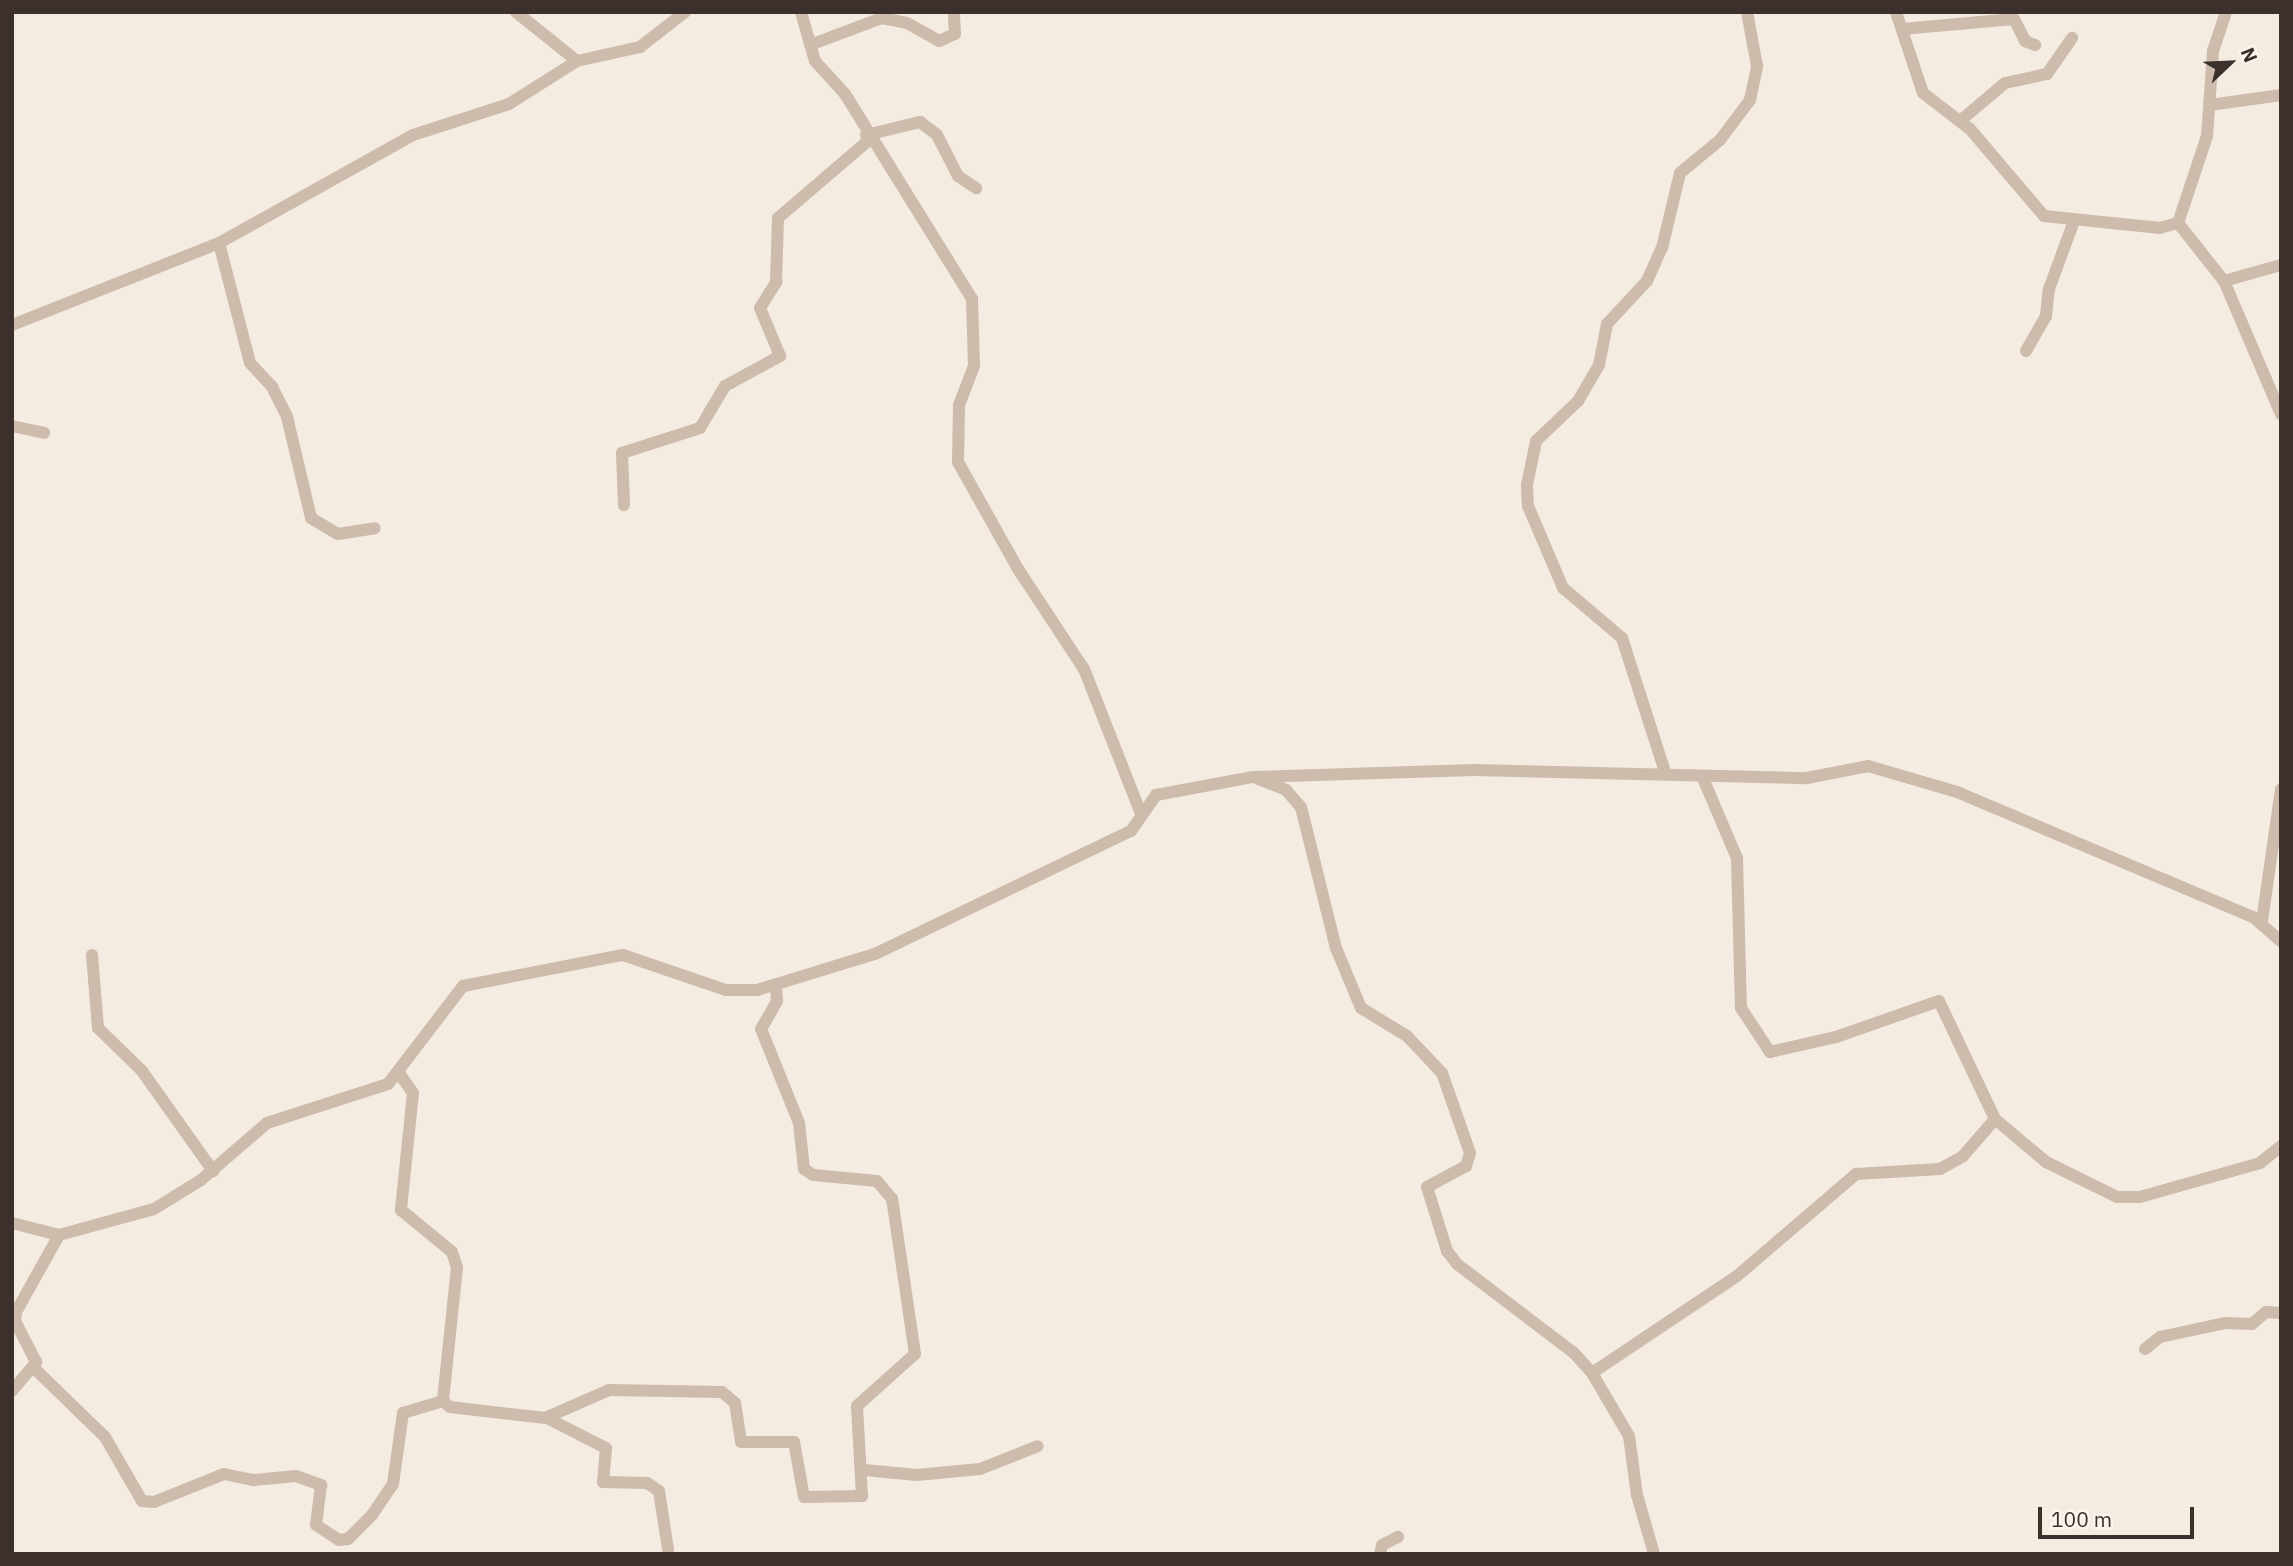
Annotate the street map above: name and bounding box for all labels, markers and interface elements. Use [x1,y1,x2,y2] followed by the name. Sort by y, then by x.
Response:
[2195,28,2265,98] north arrow
[2236,44,2263,66] text: N
[2041,1492,2197,1536] scale bar
[2051,1505,2112,1533] text: 100 m

